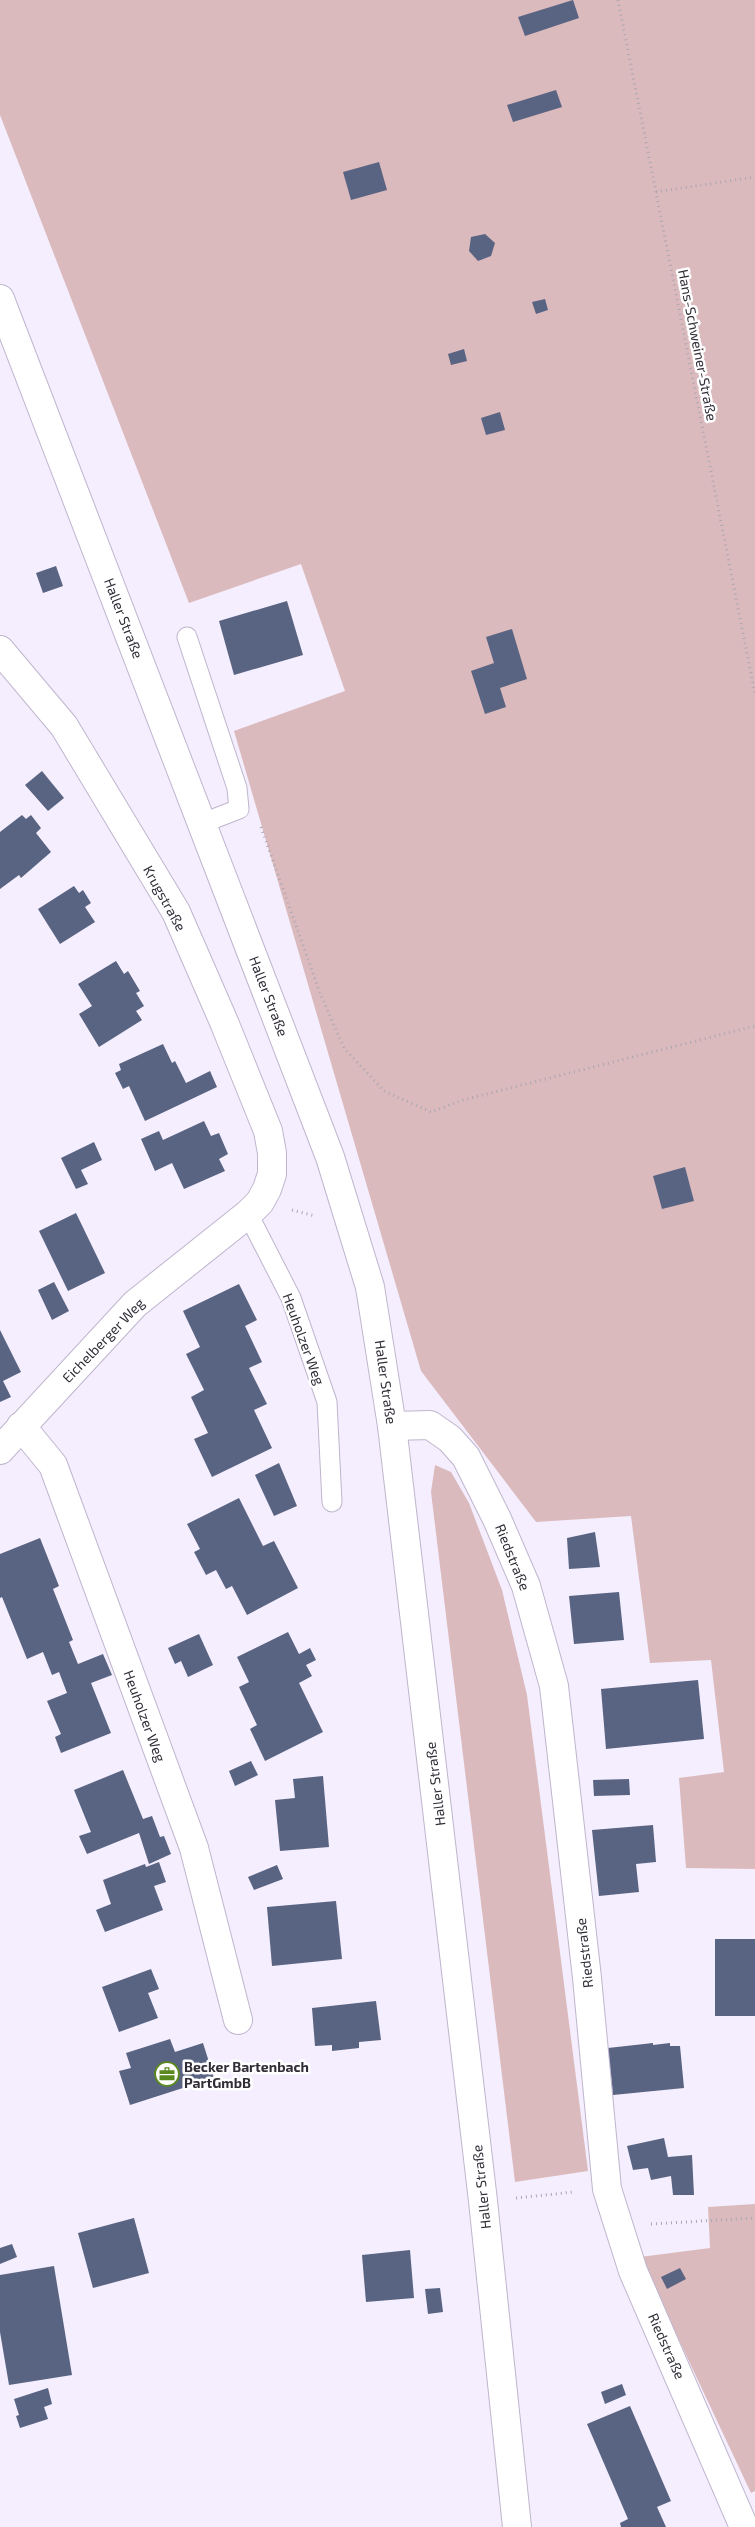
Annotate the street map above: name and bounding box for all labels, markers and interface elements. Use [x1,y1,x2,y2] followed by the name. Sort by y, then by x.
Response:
[675,268,721,422] street label: Hans-Schweiner-Straße
[101,575,147,661] street label: Haller Straße
[140,862,190,934] street label: Krugstraße
[246,953,292,1039] street label: Haller Straße
[280,1291,329,1387] street label: Heuholzer Weg
[58,1294,148,1386] street label: Eichelberger Weg
[372,1339,400,1425] street label: Haller Straße
[492,1521,534,1593] street label: Riedstraße
[121,1668,170,1764] street label: Heuholzer Weg
[421,1741,449,1827] street label: Haller Straße
[572,1917,596,1989] street label: Riedstraße
[184,2058,309,2091] place label: Becker Bartenbach PartGmbB
[154,2061,180,2087] office icon: Becker Bartenbach PartGmbB
[468,2144,494,2230] street label: Haller Straße
[645,2310,689,2382] street label: Riedstraße

